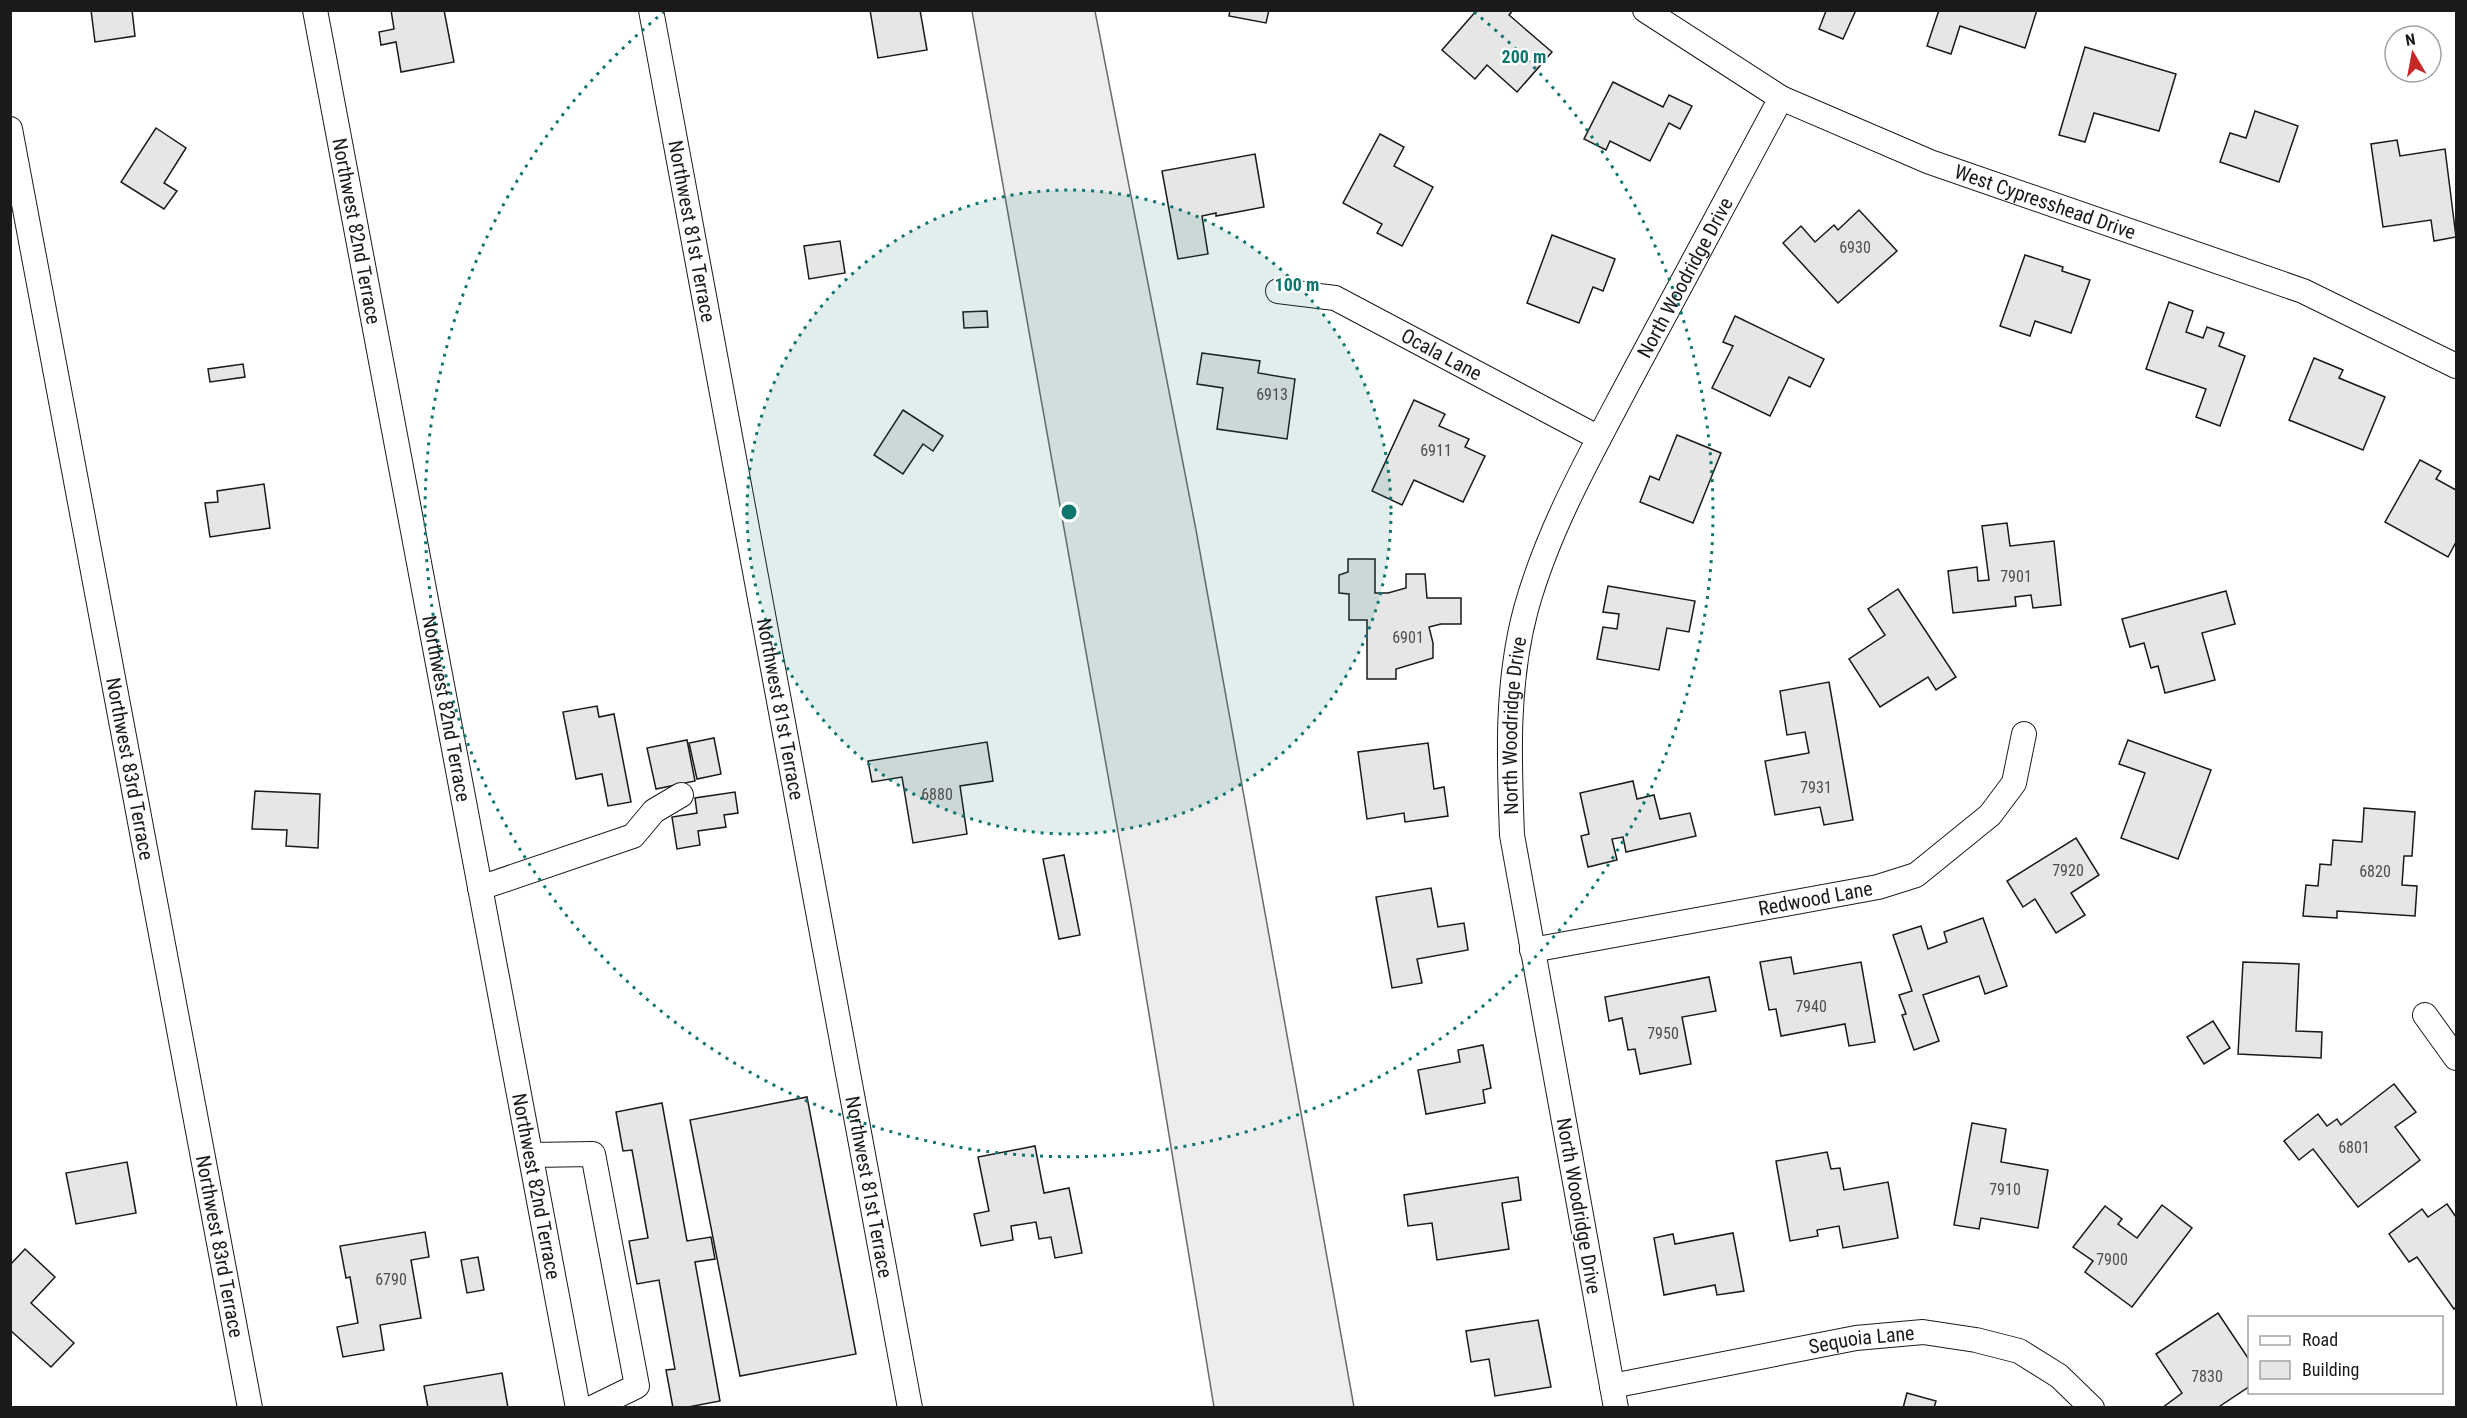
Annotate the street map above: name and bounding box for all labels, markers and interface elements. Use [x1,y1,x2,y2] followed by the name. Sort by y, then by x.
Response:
[2383,24,2443,84] north arrow
[2404,30,2417,50] text: N
[1502,46,1546,67] text: 200 m
[327,136,386,326] street label: Northwest 82nd Terrace
[663,138,721,324] street label: Northwest 81st Terrace
[1951,159,2139,244] street label: West Cypresshead Drive
[1632,193,1738,362] street label: North Woodridge Drive
[1839,238,1871,257] house number: 6930
[1275,274,1319,295] text: 100 m
[1397,323,1486,386] street label: Ocala Lane
[1256,385,1288,404] house number: 6913
[1420,441,1452,460] house number: 6911
[1059,502,1079,522] centre of rings
[2000,567,2032,586] house number: 7901
[417,614,476,804] street label: Northwest 82nd Terrace
[752,616,809,802] street label: Northwest 81st Terrace
[1392,628,1424,647] house number: 6901
[1498,635,1531,815] street label: North Woodridge Drive
[101,676,159,862] street label: Northwest 83rd Terrace
[1800,778,1832,797] house number: 7931
[921,785,953,804] house number: 6880
[2052,861,2084,880] house number: 7920
[2359,862,2391,881] house number: 6820
[1756,876,1874,921] street label: Redwood Lane
[1795,997,1827,1016] house number: 7940
[1647,1024,1679,1043] house number: 7950
[507,1091,566,1281] street label: Northwest 82nd Terrace
[840,1094,898,1280] street label: Northwest 81st Terrace
[1552,1116,1606,1296] street label: North Woodridge Drive
[2338,1138,2370,1157] house number: 6801
[191,1153,249,1340] street label: Northwest 83rd Terrace
[1989,1180,2021,1199] house number: 7910
[2096,1250,2128,1269] house number: 7900
[375,1270,407,1289] house number: 6790
[2248,1316,2443,1394] legend
[1807,1321,1915,1359] street label: Sequoia Lane
[2302,1329,2338,1350] text: Road
[2302,1359,2359,1380] text: Building
[2191,1367,2223,1386] house number: 7830

